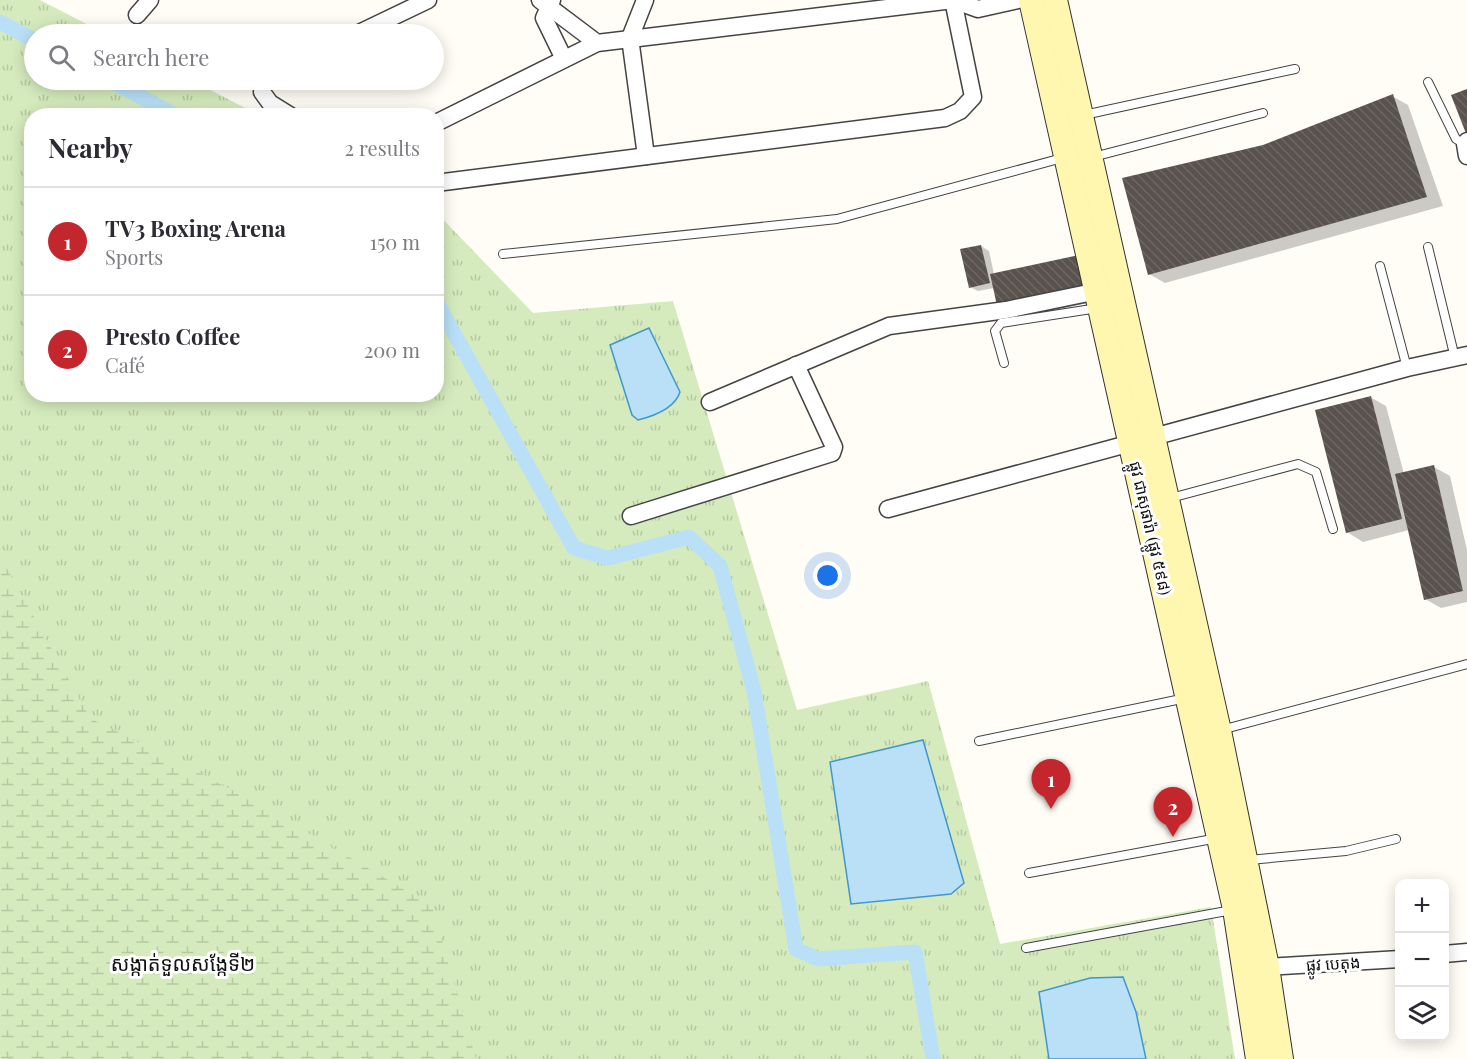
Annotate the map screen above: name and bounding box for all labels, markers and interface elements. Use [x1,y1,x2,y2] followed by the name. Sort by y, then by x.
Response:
[24,24,444,90] search box
[45,41,78,74] icon: search
[93,42,209,72] text: Search here
[48,130,133,165] text: Nearby
[345,134,420,161] text: 2 results
[105,213,286,243] text: TV3 Boxing Arena
[64,228,71,255] text: 1
[370,228,420,255] text: 150 m
[105,243,163,270] text: Sports
[105,321,240,351] text: Presto Coffee
[62,336,73,363] text: 2
[364,336,420,363] text: 200 m
[105,351,145,378] text: Café
[1121,459,1177,598] street label: ផ្លូវ ជាសុផារ៉ា (ផ្លូវ ៥៩៨)
[813,561,842,590] your location
[1032,760,1070,809] pin: 1
[1154,788,1192,837] pin: 2
[1395,879,1449,1041] map controls
[1395,879,1449,933] button: +
[1395,933,1449,987] button: −
[111,949,255,976] district label: សង្កាត់ទួលសង្កែទី២
[1305,951,1361,980] street label: ផ្លូវ បេតុង
[1395,987,1449,1041] button: layers

